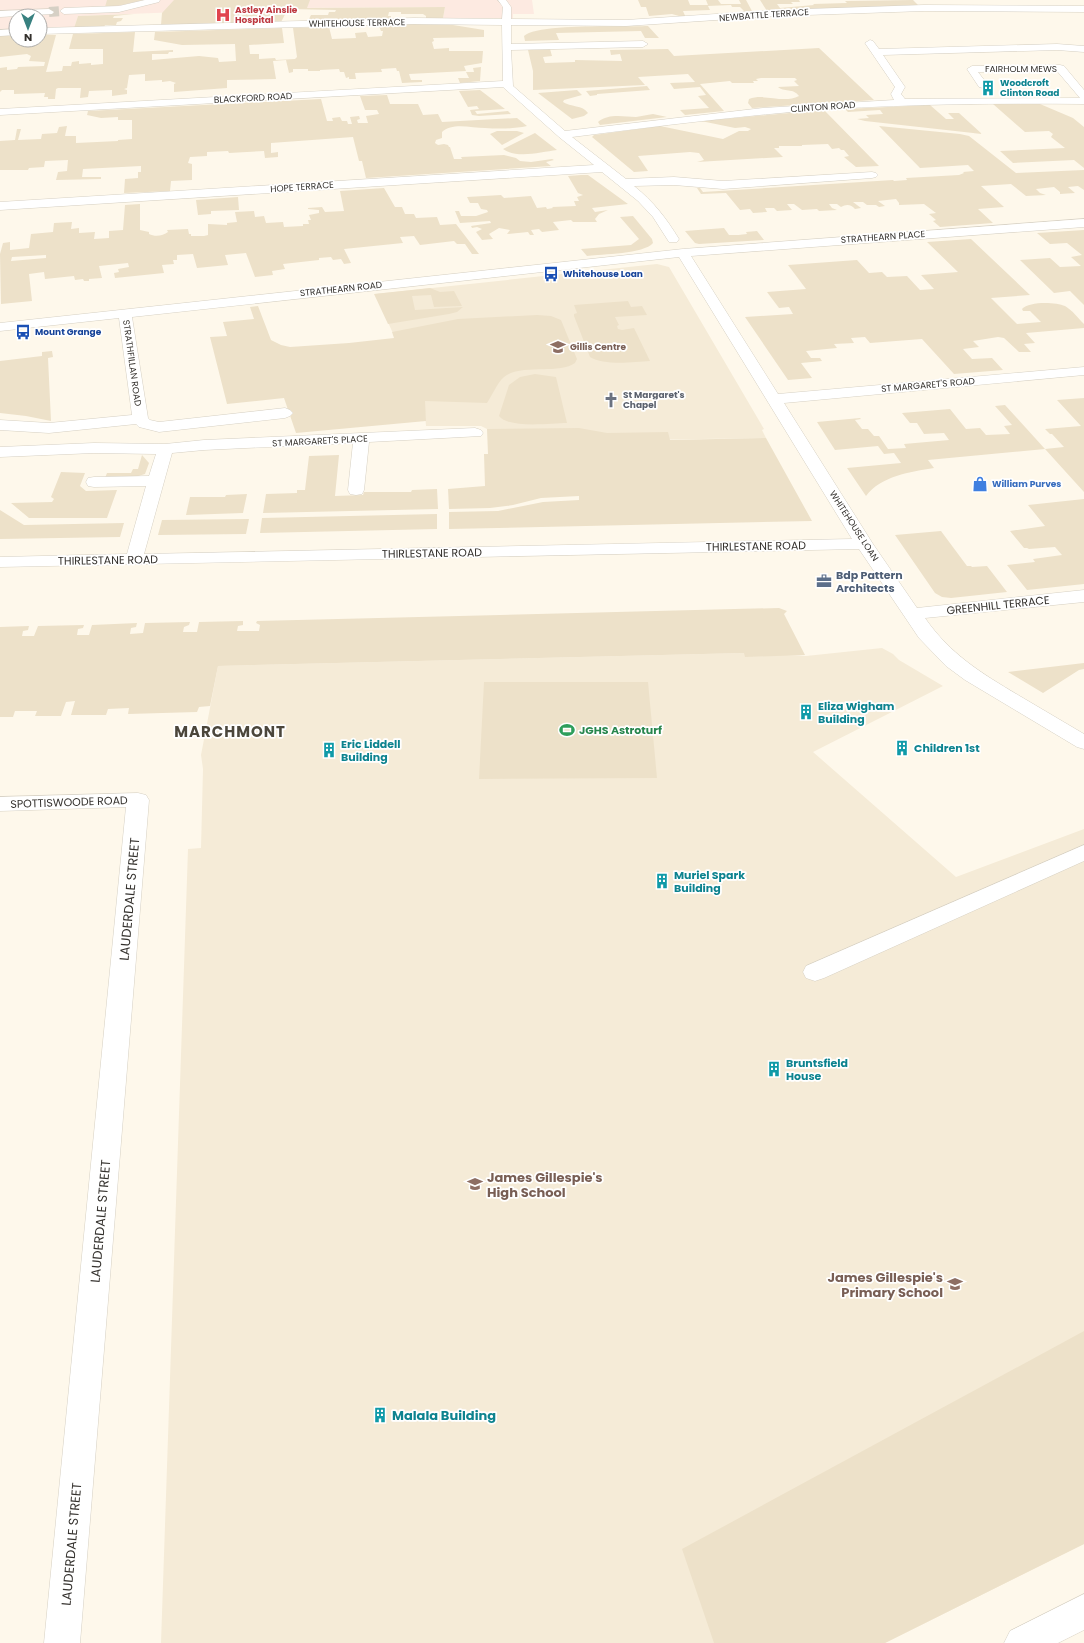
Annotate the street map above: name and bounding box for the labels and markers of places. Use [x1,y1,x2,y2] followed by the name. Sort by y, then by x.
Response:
[235,4,298,26] place label: Astley Ainslie Hospital
[214,6,232,24] hospital icon: Astley Ainslie Hospital
[1000,77,1059,99] place label: Woodcroft Clinton Road
[979,79,997,97] building icon: Woodcroft Clinton Road
[542,265,560,283] bus stop icon: Whitehouse Loan
[563,268,643,280] place label: Whitehouse Loan
[14,323,32,341] bus stop icon: Mount Grange
[35,326,102,338] place label: Mount Grange
[549,338,567,356] school or university icon: Gillis Centre
[570,341,626,353] place label: Gillis Centre
[623,389,685,411] place label: St Margaret's Chapel
[602,391,620,409] church icon: St Margaret's Chapel
[971,475,989,493] shop icon: William Purves
[992,478,1061,490] place label: William Purves
[836,567,903,596] place label: Bdp Pattern Architects
[815,572,833,590] office icon: Bdp Pattern Architects
[818,698,895,727] place label: Eliza Wigham Building
[797,703,815,721] building icon: Eliza Wigham Building
[558,721,576,739] sports icon: JGHS Astroturf
[579,722,662,738] place label: JGHS Astroturf
[341,736,401,765] place label: Eric Liddell Building
[893,739,911,757] building icon: Children 1st
[914,740,980,756] place label: Children 1st
[320,741,338,759] building icon: Eric Liddell Building
[674,867,745,896] place label: Muriel Spark Building
[653,872,671,890] building icon: Muriel Spark Building
[786,1055,848,1084] place label: Bruntsfield House
[765,1060,783,1078] building icon: Bruntsfield House
[487,1168,603,1202] place label: James Gillespie's High School
[466,1175,484,1193] school or university icon: James Gillespie's High School
[827,1268,943,1302] place label: James Gillespie's Primary School
[946,1275,964,1293] school or university icon: James Gillespie's Primary School
[371,1406,389,1424] building icon: Malala Building
[392,1406,496,1425] place label: Malala Building

